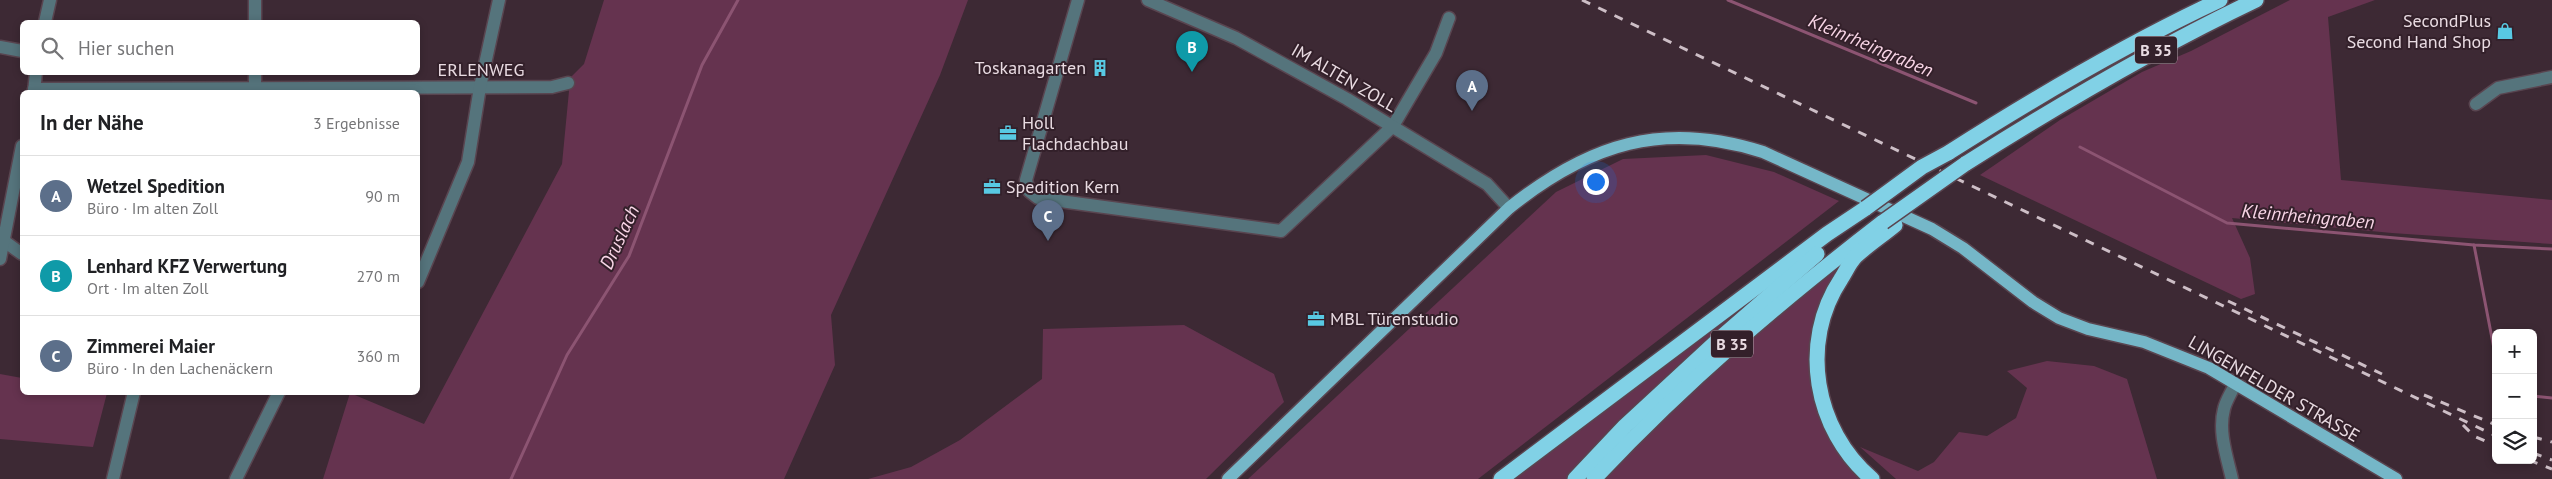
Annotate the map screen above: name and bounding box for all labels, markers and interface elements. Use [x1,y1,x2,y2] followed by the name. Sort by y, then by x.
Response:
[1805,8,1937,82] water label: Kleinrheingraben
[2347,9,2491,53] place label: SecondPlus Second Hand Shop
[20,20,420,75] search box
[2495,21,2515,41] shop icon: SecondPlus Second Hand Shop
[1176,31,1208,72] pin: B
[38,34,66,62] icon: search
[78,36,174,60] text: Hier suchen
[2135,36,2177,64] road number: B 35
[1287,38,1401,117] street label: IM ALTEN ZOLL
[975,56,1086,79] place label: Toskanagarten
[438,58,525,81] street label: ERLENWEG
[1090,58,1110,78] building icon: Toskanagarten
[1456,70,1488,111] pin: A
[40,109,144,136] text: In der Nähe
[1022,111,1128,155] place label: Holl Flachdachbau
[313,113,400,133] text: 3 Ergebnisse
[998,123,1018,143] office icon: Holl Flachdachbau
[1583,169,1609,195] your location
[87,174,225,198] text: Wetzel Spedition
[1006,175,1119,198] place label: Spedition Kern
[982,177,1002,197] office icon: Spedition Kern
[51,186,61,206] text: A
[365,186,400,206] text: 90 m
[87,198,218,218] text: Büro · Im alten Zoll
[2241,198,2376,234] water label: Kleinrheingraben
[1032,200,1064,241] pin: C
[594,201,644,273] water label: Druslach
[87,254,287,278] text: Lenhard KFZ Verwertung
[51,266,61,286] text: B
[357,266,400,286] text: 270 m
[87,278,209,298] text: Ort · Im alten Zoll
[1330,307,1459,330] place label: MBL Türenstudio
[1306,309,1326,329] office icon: MBL Türenstudio
[2492,329,2537,464] map controls
[2492,329,2537,374] button: +
[1711,330,1753,358] road number: B 35
[2185,330,2364,447] street label: LINGENFELDER STRASSE
[87,334,215,358] text: Zimmerei Maier
[52,346,60,366] text: C
[357,346,400,366] text: 360 m
[87,358,273,378] text: Büro · In den Lachenäckern
[2492,374,2537,419] button: −
[2492,419,2537,464] button: layers

